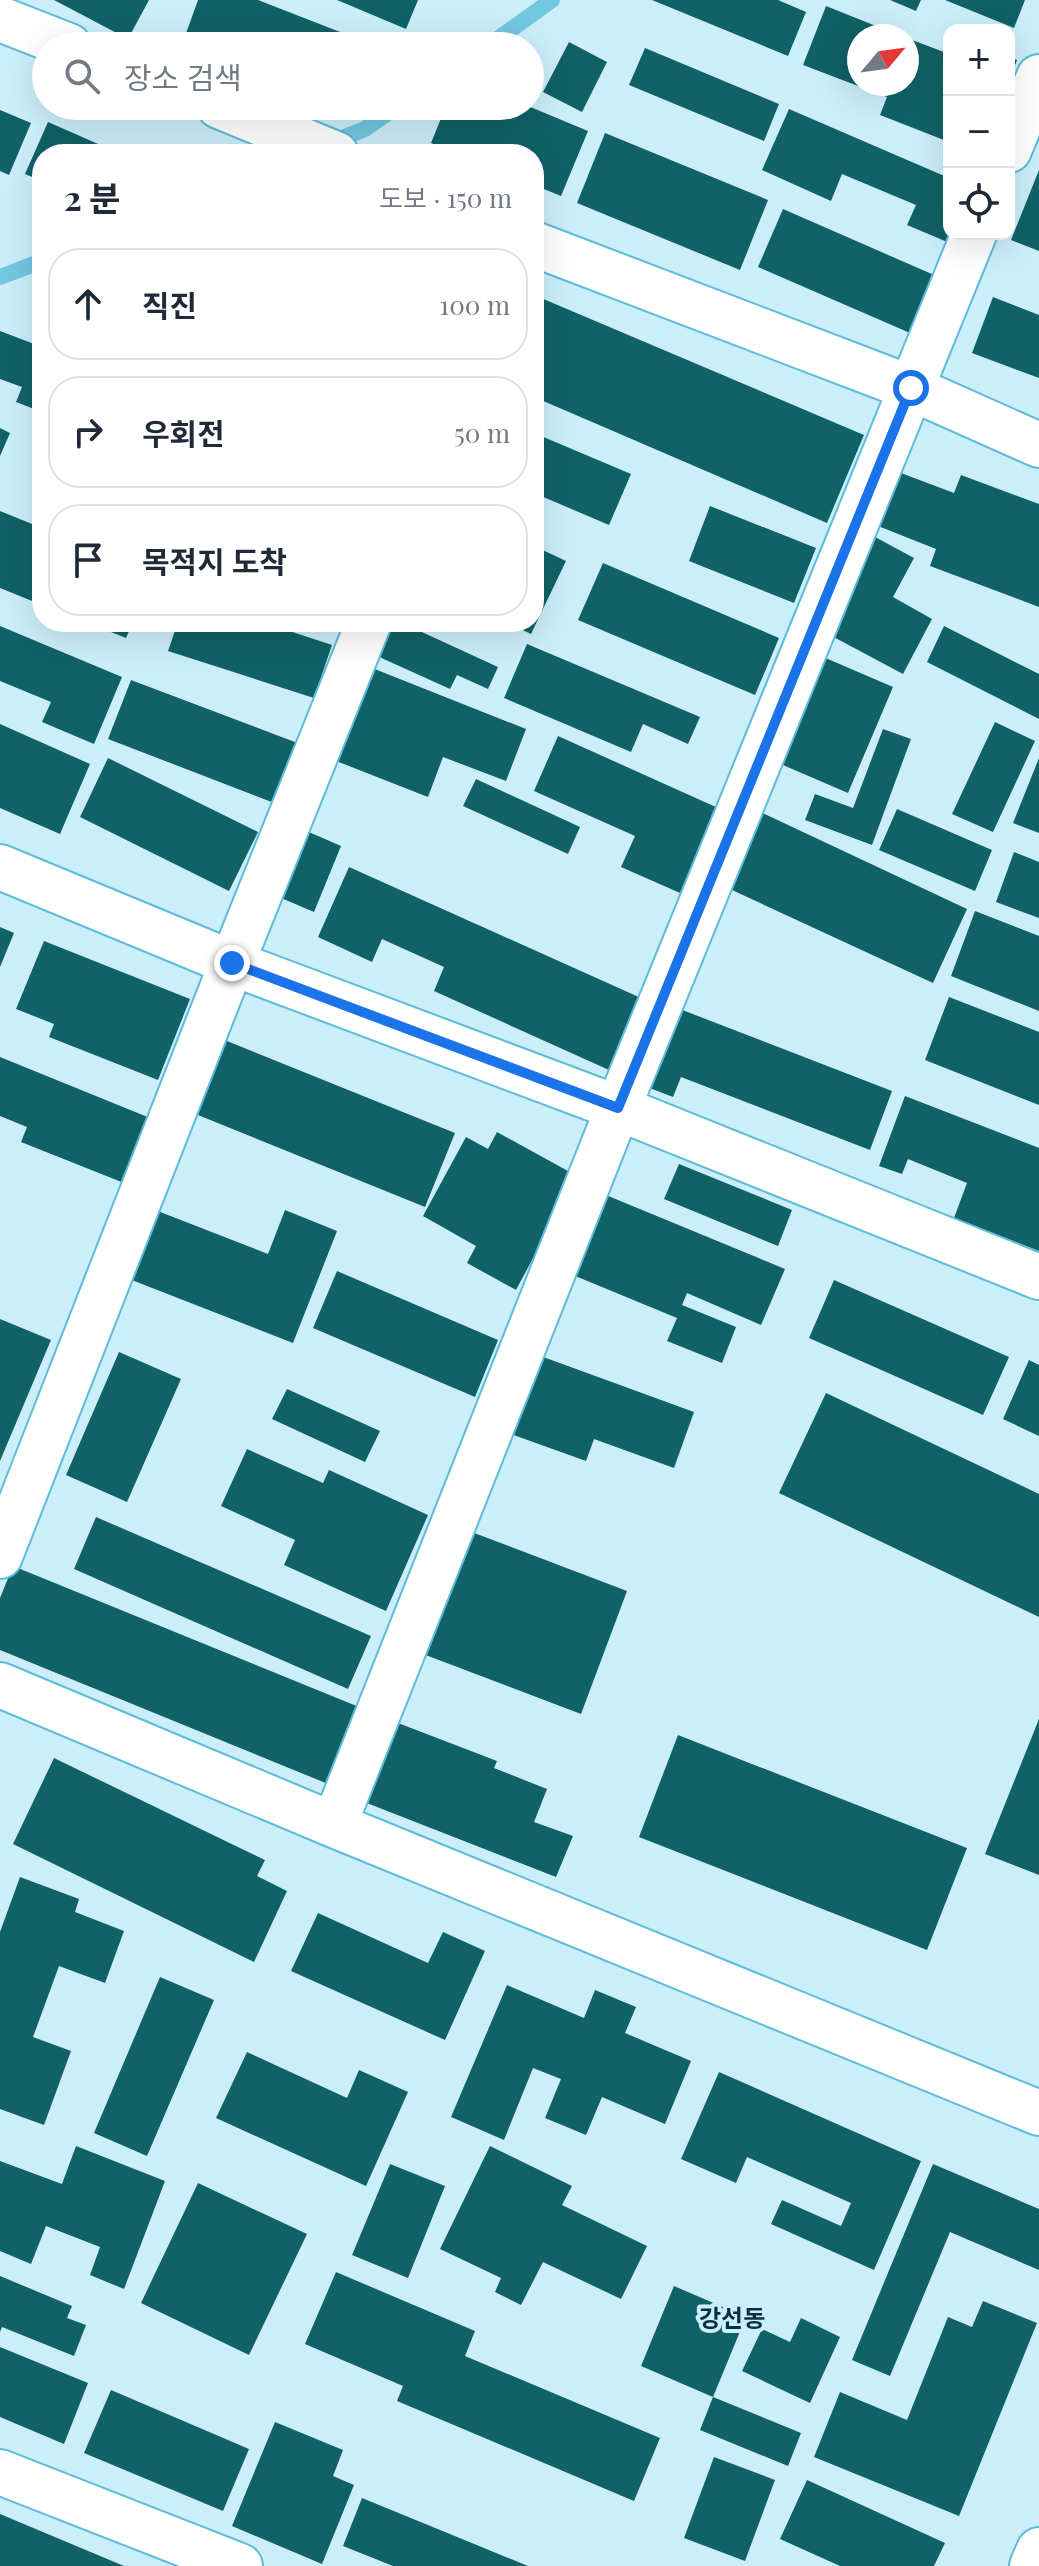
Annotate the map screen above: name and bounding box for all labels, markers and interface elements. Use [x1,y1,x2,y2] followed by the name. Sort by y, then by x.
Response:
[847,24,919,96] north arrow
[943,24,1015,240] map controls
[943,24,1015,96] button: +
[32,32,544,120] search box
[60,54,104,98] icon: search
[124,57,242,97] text: 장소 검색
[943,96,1015,168] button: −
[943,168,1015,240] button: locate
[64,174,121,220] text: 2 분
[379,180,512,215] text: 도보 · 150 m
[66,282,110,326] icon: ahead
[142,285,197,325] text: 직진
[440,287,510,322] text: 100 m
[893,370,929,406] route start
[66,410,110,454] icon: right
[142,413,225,453] text: 우회전
[454,415,510,450] text: 50 m
[66,538,110,582] icon: arrive
[142,541,287,581] text: 목적지 도착
[214,945,250,981] route end
[699,2301,765,2333] district label: 강선동

